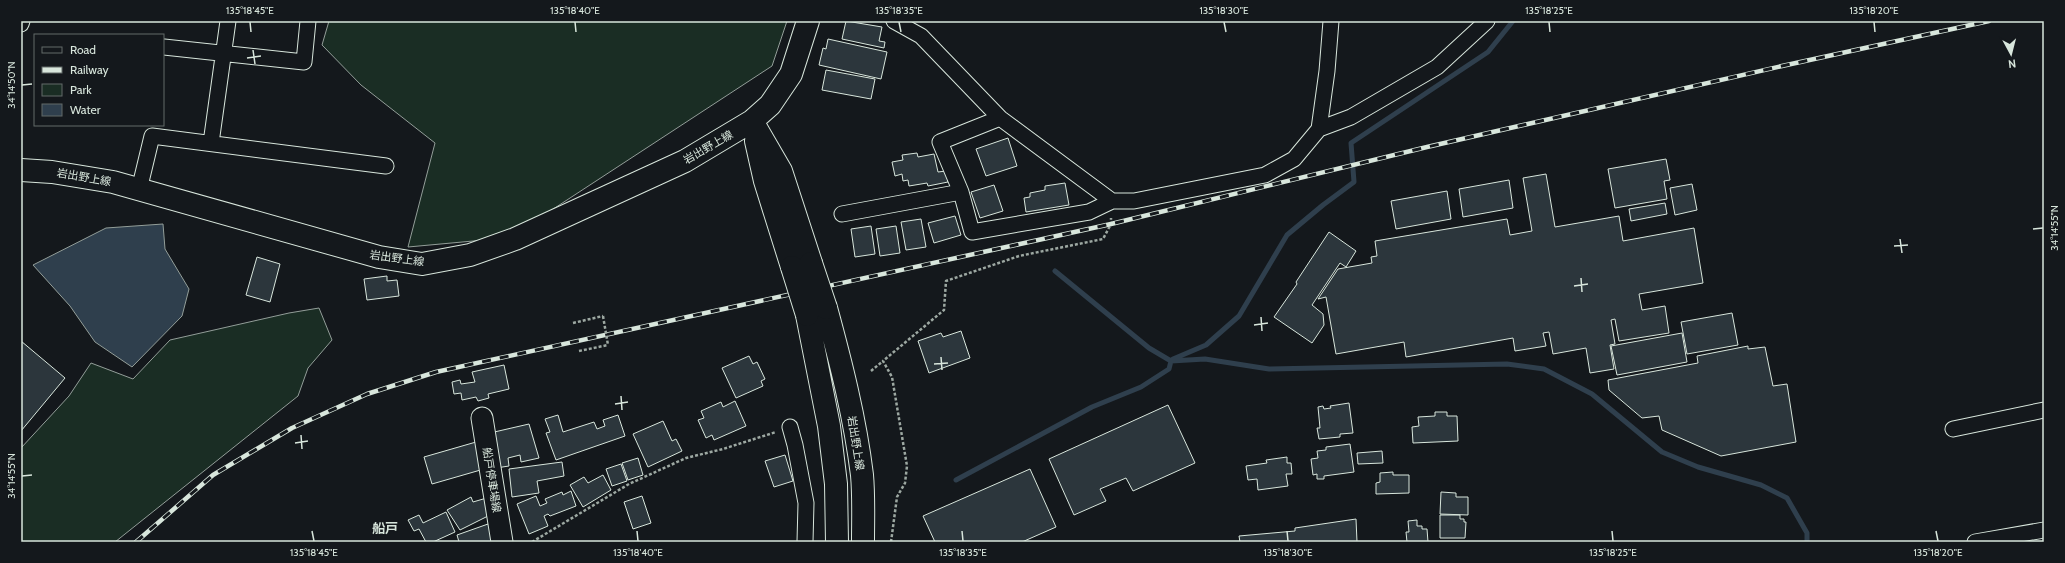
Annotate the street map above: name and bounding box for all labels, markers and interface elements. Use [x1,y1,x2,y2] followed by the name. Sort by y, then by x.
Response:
[226,4,274,17] text: 135°18'45"E
[550,4,600,17] text: 135°18'40"E
[875,4,923,17] text: 135°18'35"E
[1199,4,1249,17] text: 135°18'30"E
[1525,4,1573,17] text: 135°18'25"E
[1849,4,1899,17] text: 135°18'20"E
[34,34,164,126] legend
[1991,34,2031,74] north arrow
[70,42,96,57] text: Road
[2008,57,2017,71] text: N
[5,61,18,109] text: 34°14'50"N
[70,62,108,77] text: Railway
[70,82,92,97] text: Park
[70,102,101,117] text: Water
[681,127,735,167] street label: 岩出野上線
[56,165,112,189] street label: 岩出野上線
[2048,205,2061,251] text: 34°14'55"N
[369,247,425,269] street label: 岩出野上線
[845,415,867,471] street label: 岩出野上線
[480,446,504,514] street label: 船戸停車場線
[5,453,18,499] text: 34°14'55"N
[372,520,398,536] district label: 船戸
[290,546,338,559] text: 135°18'45"E
[613,546,663,559] text: 135°18'40"E
[939,546,987,559] text: 135°18'35"E
[1263,546,1313,559] text: 135°18'30"E
[1589,546,1637,559] text: 135°18'25"E
[1913,546,1963,559] text: 135°18'20"E

